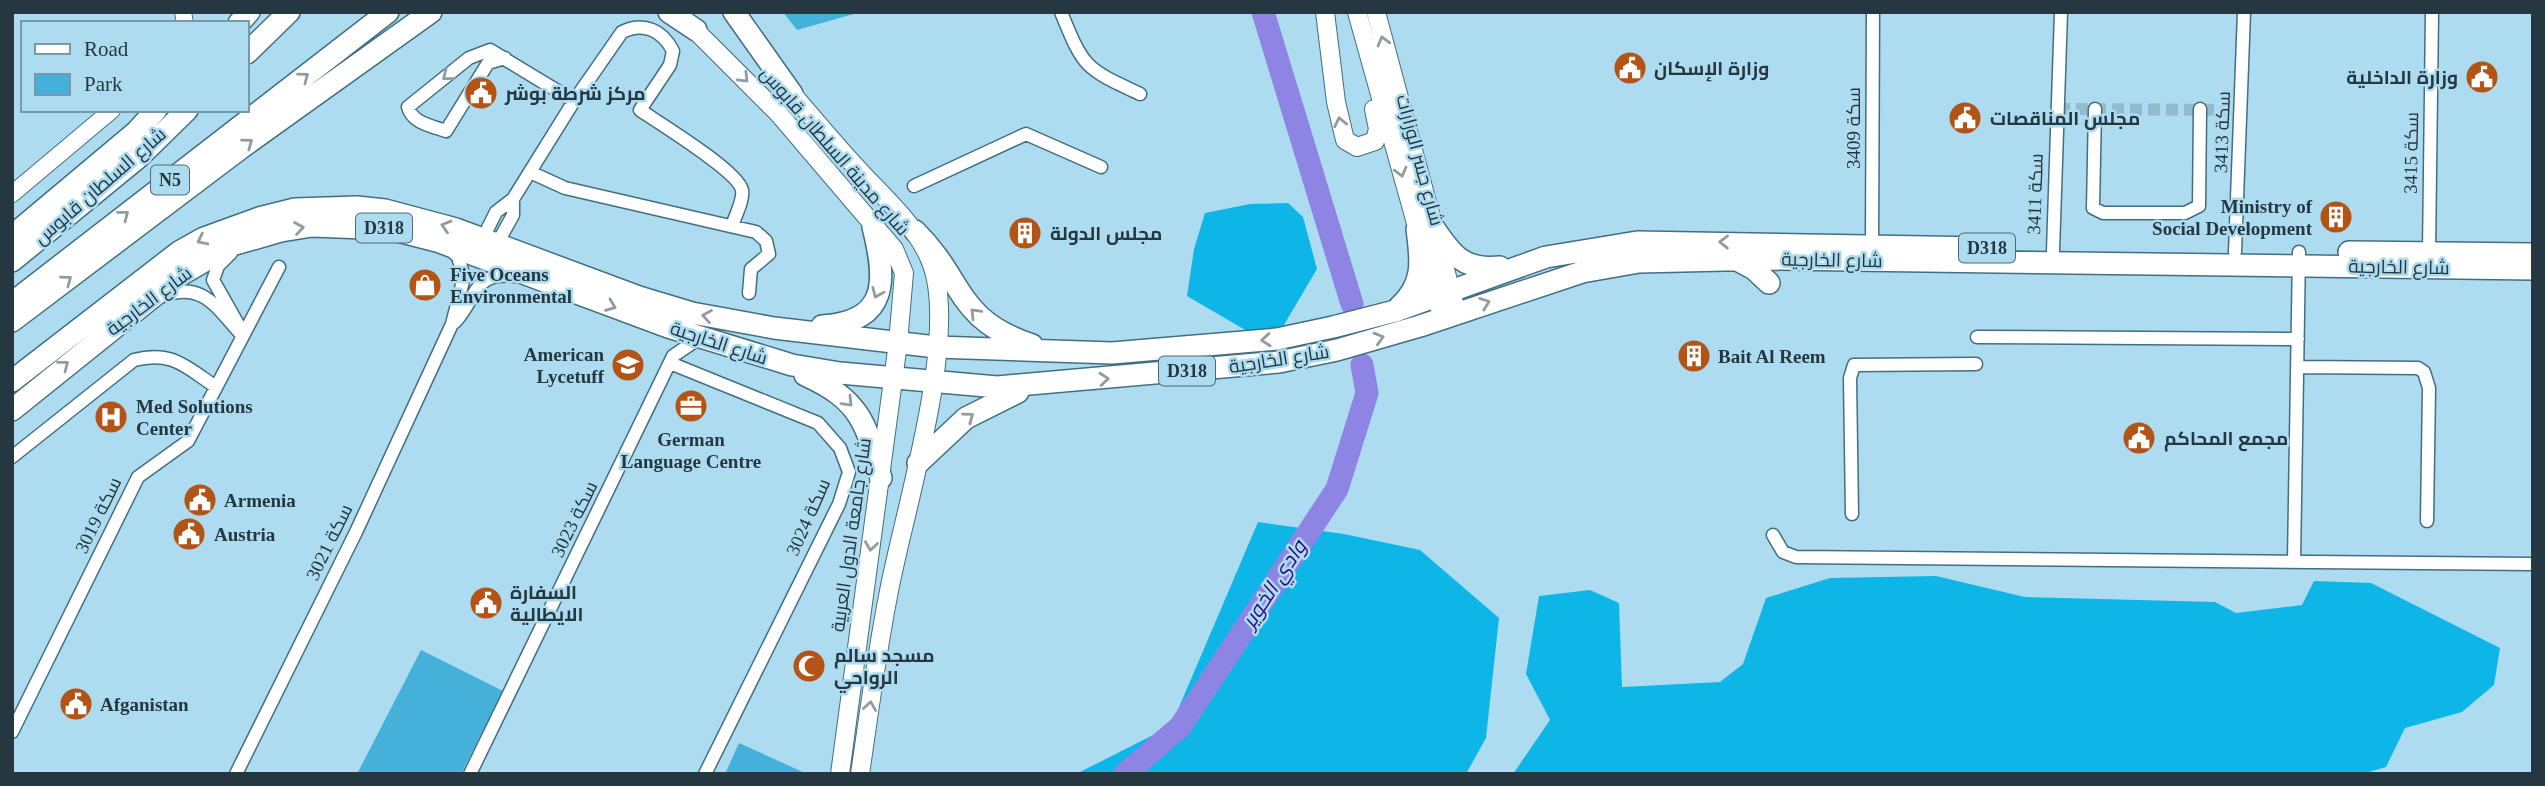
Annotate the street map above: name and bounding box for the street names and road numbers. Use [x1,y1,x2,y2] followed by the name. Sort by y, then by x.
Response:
[754,63,914,241] street label: شارع مدينة السلطان قابوس
[1843,87,1864,169] street label: سكة 3409
[2210,91,2234,173] street label: سكة 3413
[1389,92,1448,229] street label: شارع جسر الوزارات
[2400,112,2422,194] street label: سكة 3415
[30,123,172,251] street label: شارع السلطان قابوس
[2023,153,2047,235] street label: سكة 3411
[151,166,189,195] road number: N5
[356,213,412,242] road number: D318
[1959,234,2015,262] road number: D318
[1781,249,1883,274] street label: شارع الخارجية
[2348,256,2450,281] street label: شارع الخارجية
[102,262,197,342] street label: شارع الخارجية
[667,317,770,371] street label: شارع الخارجية
[1227,341,1331,380] street label: شارع الخارجية
[1159,356,1215,386] road number: D318
[827,437,878,634] street label: شارع جامعة الدول العربية
[71,474,125,556] street label: سكة 3019
[782,475,834,559] street label: سكة 3024
[547,478,601,560] street label: سكة 3023
[302,501,356,583] street label: سكة 3021

